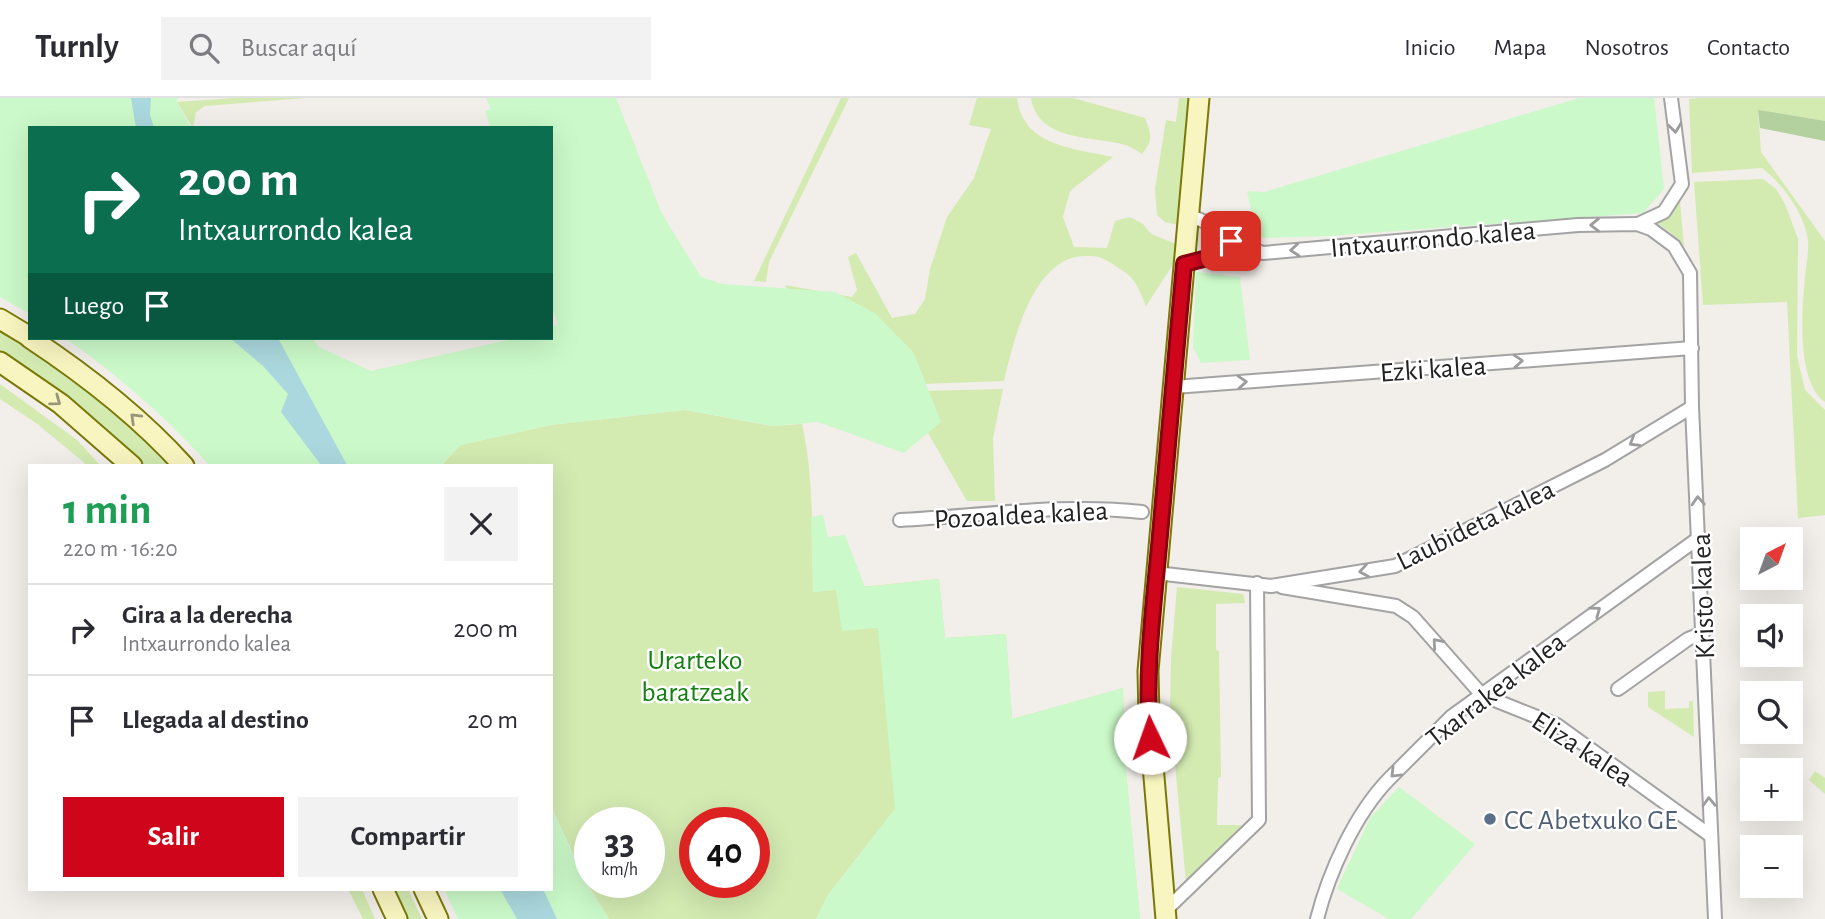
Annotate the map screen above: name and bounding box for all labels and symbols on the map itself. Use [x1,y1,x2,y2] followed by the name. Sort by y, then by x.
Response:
[1667,123,1682,134] one-way arrow
[1201,211,1261,271] pin
[1329,217,1537,263] street label: Intxaurrondo kalea
[1589,217,1600,232] one-way arrow
[1289,242,1300,257] one-way arrow
[1379,352,1487,388] street label: Ezki kalea
[1513,354,1524,369] one-way arrow
[1237,375,1248,390] one-way arrow
[48,393,61,405] one-way arrow
[130,413,143,426] one-way arrow
[1629,434,1642,447] one-way arrow
[1393,476,1559,576] street label: Laubideta kalea
[1691,495,1706,506] one-way arrow
[933,497,1109,535] street label: Pozoaldea kalea
[1740,527,1802,590] north arrow
[1688,532,1720,659] street label: Kristo kalea
[1358,563,1370,578] one-way arrow
[1588,607,1601,619] one-way arrow
[1421,628,1571,753] street label: Txarrakea kalea
[1433,639,1445,652] one-way arrow
[641,647,749,707] park label: Urarteko baratzeak
[1113,701,1187,775] position arrow
[1526,707,1637,793] street label: Eliza kalea
[1391,765,1403,777] one-way arrow
[1702,796,1717,807] one-way arrow
[679,807,770,898] speed limit sign: 40
[1504,807,1678,835] place label: CC Abetxuko GE
[1482,811,1498,827] marker: CC Abetxuko GE

